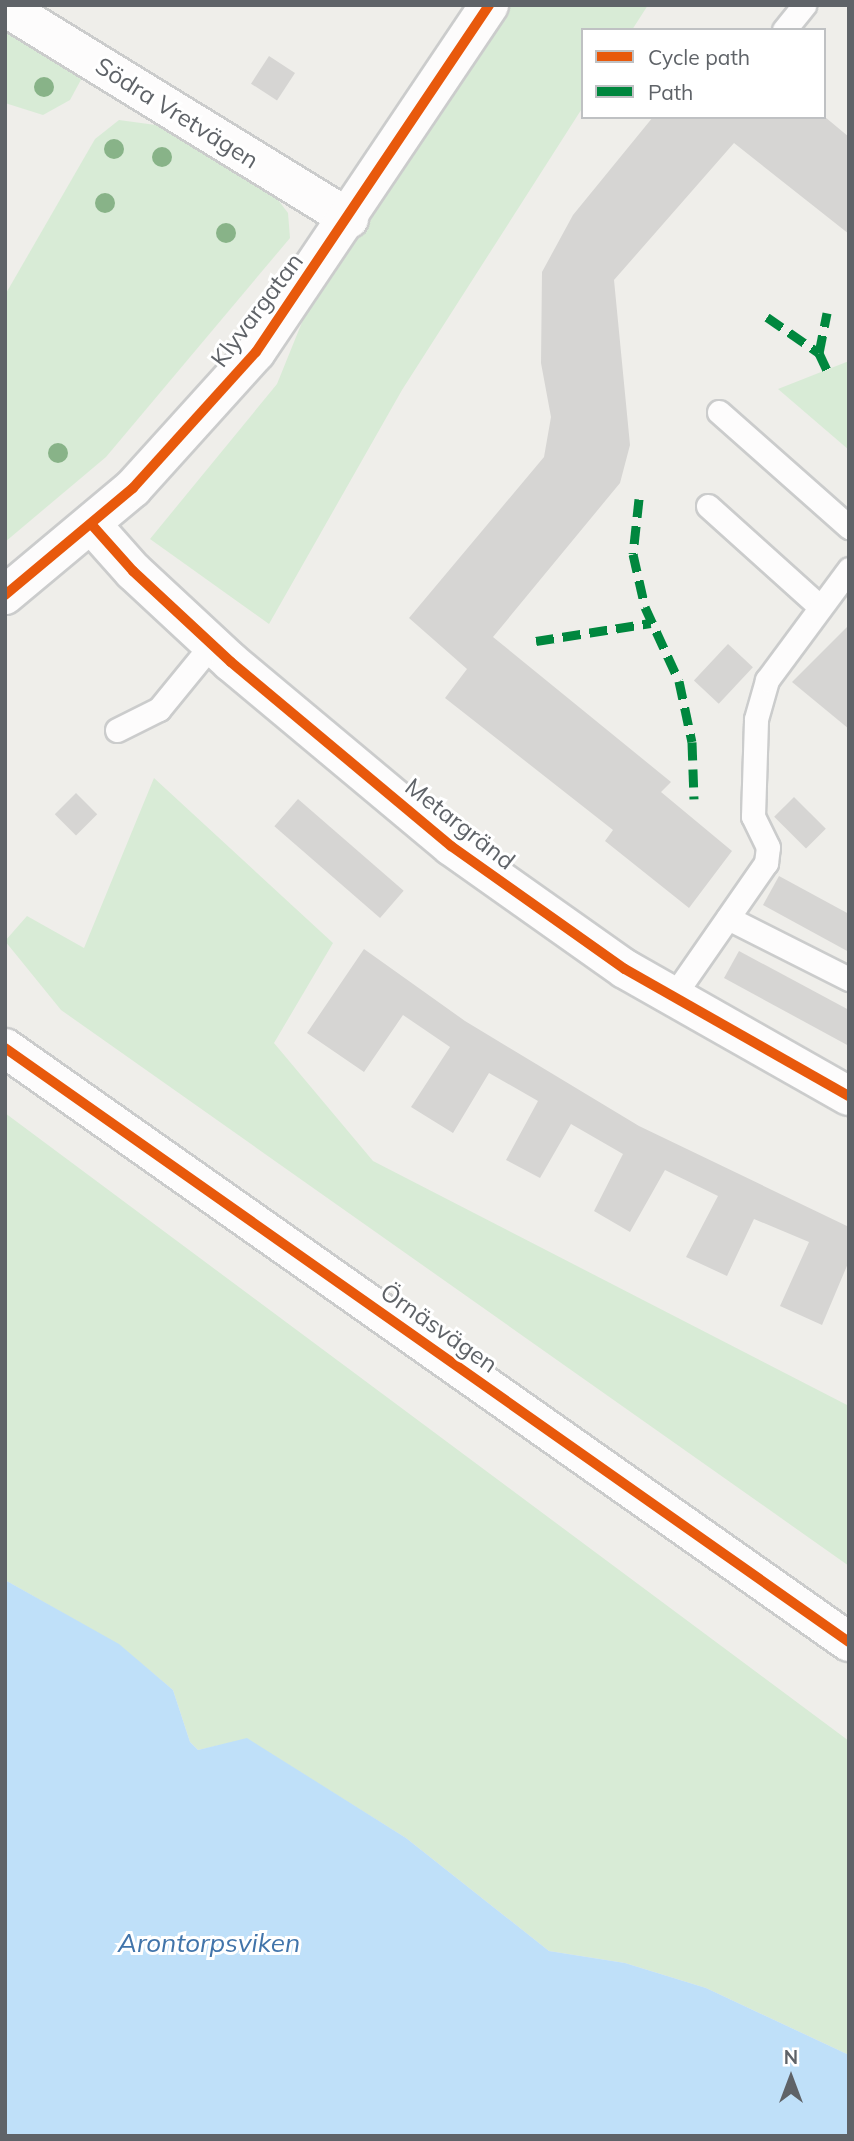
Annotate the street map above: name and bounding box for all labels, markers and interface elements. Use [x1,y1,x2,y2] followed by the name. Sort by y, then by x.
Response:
[581,28,826,119] legend
[648,44,750,70] text: Cycle path
[90,51,264,175] street label: Södra Vretvägen
[648,79,693,105] text: Path
[205,247,309,373] street label: Klyvargatan
[400,772,520,876] street label: Metargränd
[375,1277,503,1379] street label: Örnäsvägen
[118,1927,300,1959] water label: Arontorpsviken
[756,2043,826,2113] north arrow
[784,2045,798,2069] text: N

